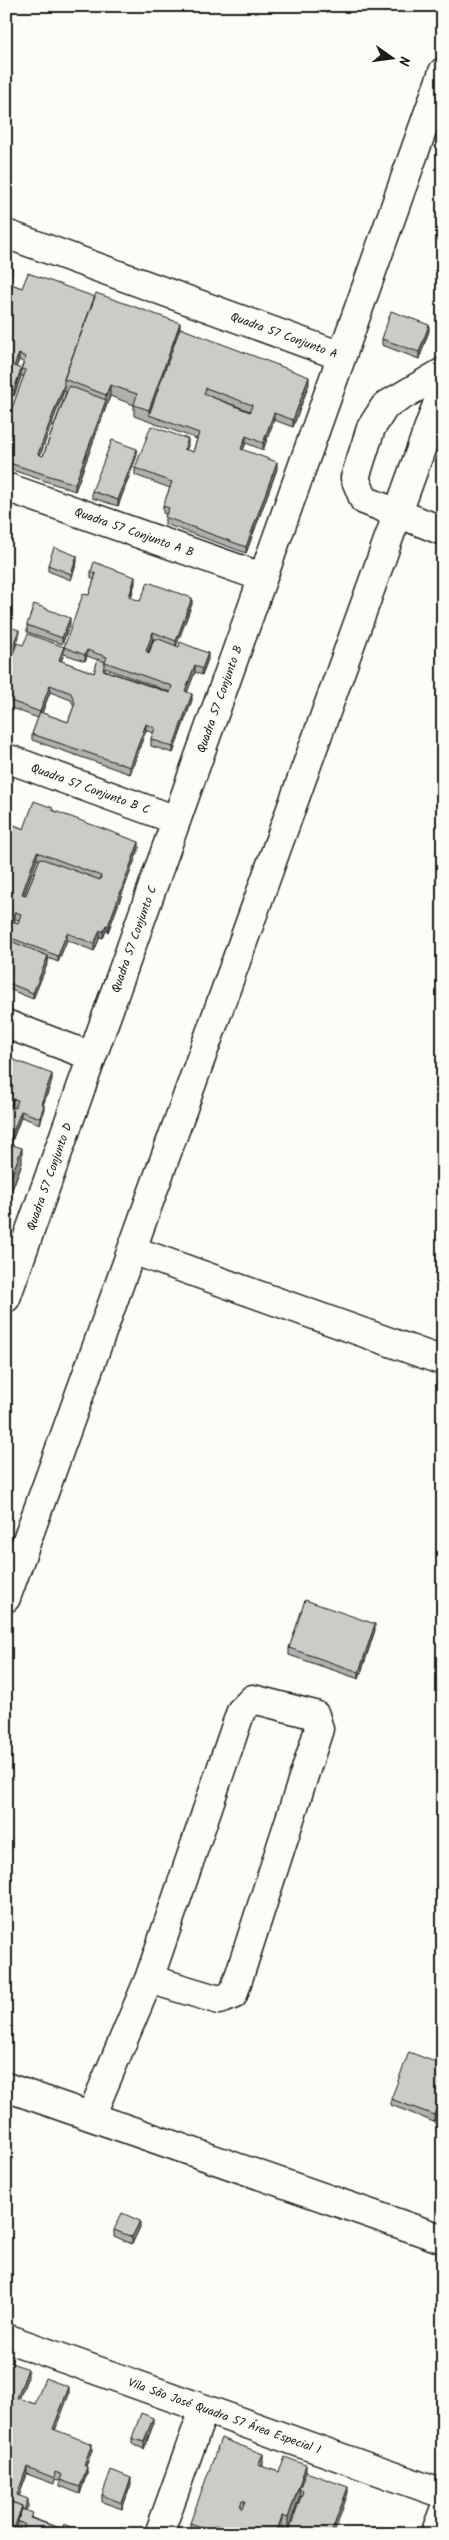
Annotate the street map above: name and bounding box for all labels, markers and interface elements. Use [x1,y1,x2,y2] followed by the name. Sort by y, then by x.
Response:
[366,32,416,82] north arrow
[392,54,415,68] text: N
[228,308,340,364] street label: Quadra 57 Conjunto A
[72,503,196,562] street label: Quadra 57 Conjunto A B
[192,643,248,756] street label: Quadra 57 Conjunto B
[28,759,152,820] street label: Quadra 57 Conjunto B C
[107,883,162,996] street label: Quadra 57 Conjunto C
[22,1120,78,1233] street label: Quadra 57 Conjunto D
[125,2373,324,2460] street label: Vila São José Quadra 57 Área Especial 1

